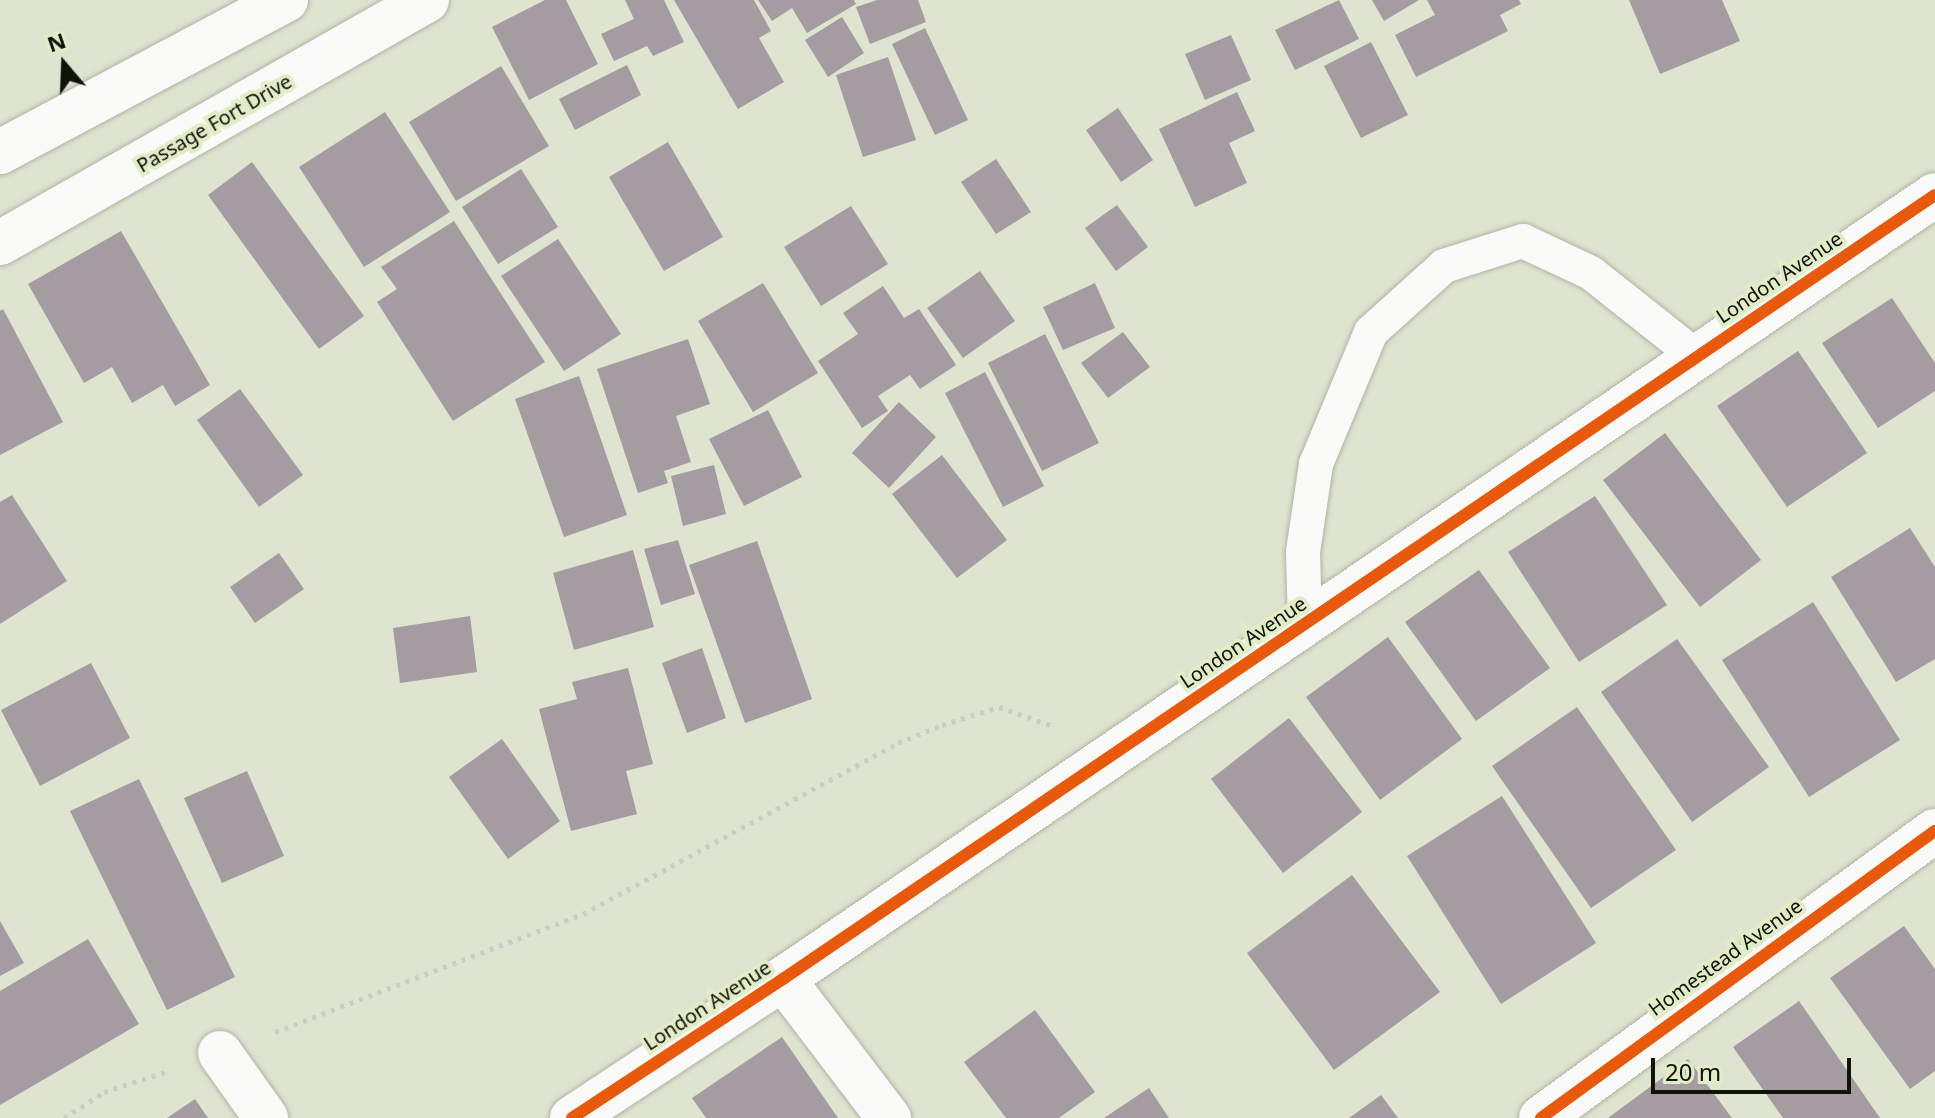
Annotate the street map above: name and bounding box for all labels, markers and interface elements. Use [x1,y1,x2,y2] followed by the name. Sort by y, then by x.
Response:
[24,24,104,104] north arrow
[43,24,70,58] text: N
[132,69,296,177] street label: Passage Fort Drive
[1711,226,1847,328] street label: London Avenue
[1175,591,1311,693] street label: London Avenue
[1644,893,1806,1021] street label: Homestead Avenue
[639,955,775,1055] street label: London Avenue
[1655,1042,1855,1092] scale bar
[1665,1055,1721,1088] text: 20 m

